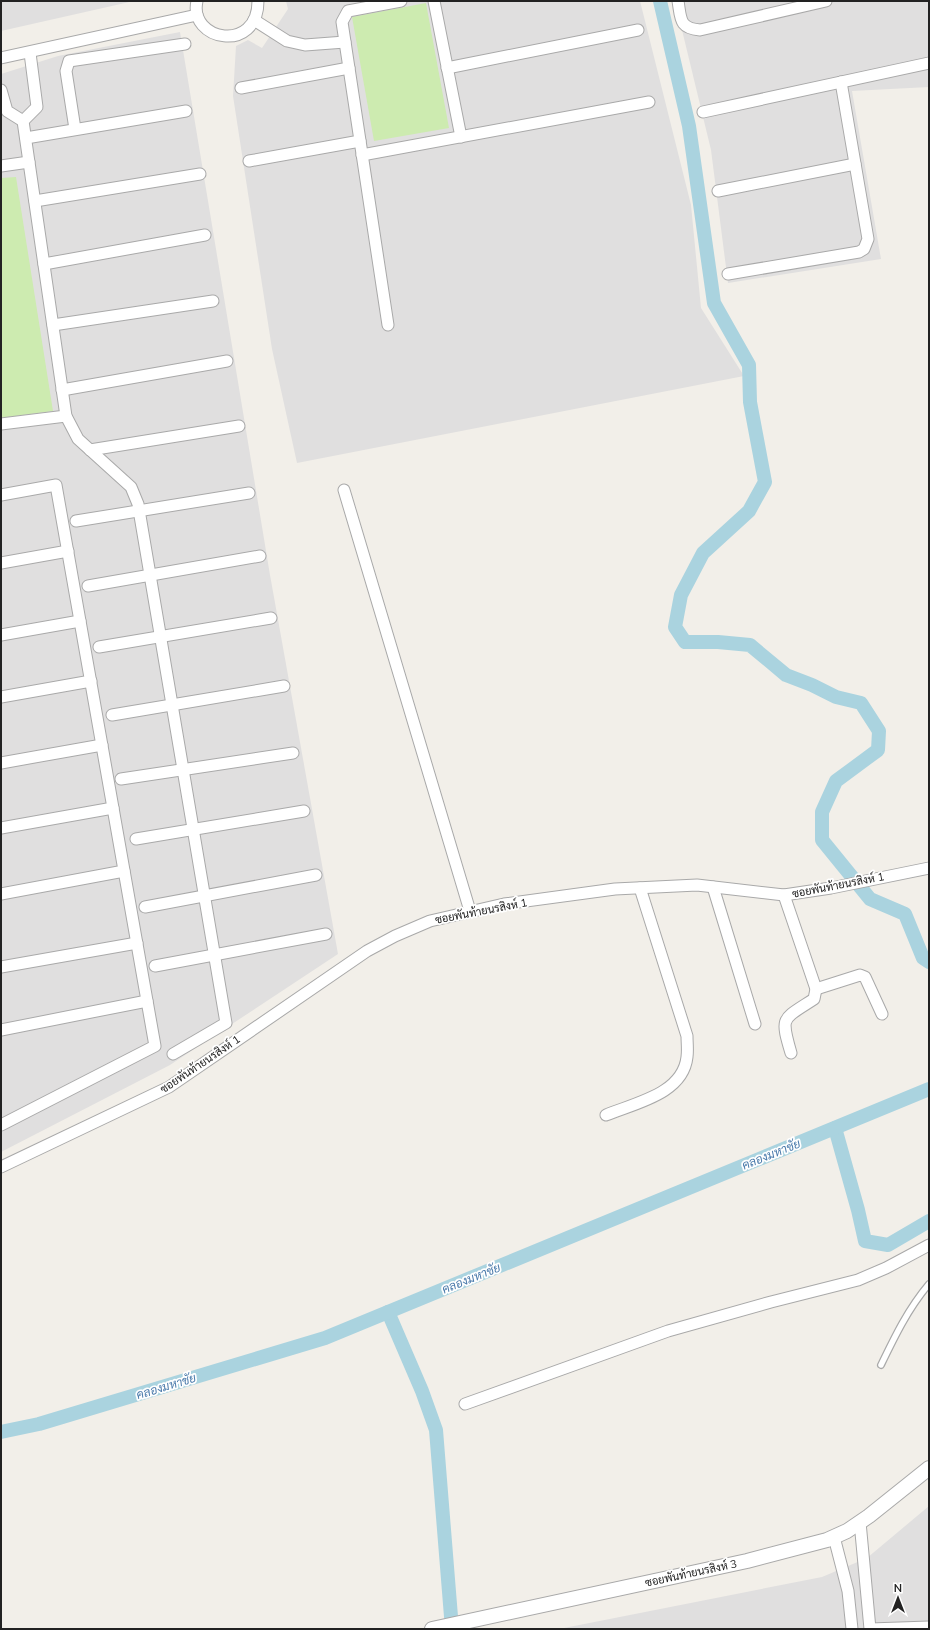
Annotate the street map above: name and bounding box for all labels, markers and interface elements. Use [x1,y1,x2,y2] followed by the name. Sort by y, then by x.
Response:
[791,868,885,901] street label: ซอยพันท้ายนรสิงห์ 1
[434,894,528,927] street label: ซอยพันท้ายนรสิงห์ 1
[157,1031,243,1096] street label: ซอยพันท้ายนรสิงห์ 1
[740,1135,803,1173] water label: คลองมหาชัย
[440,1259,503,1297] water label: คลองมหาชัย
[134,1370,198,1402] water label: คลองมหาชัย
[644,1555,738,1590] street label: ซอยพันท้ายนรสิงห์ 3
[878,1578,918,1618] north arrow
[894,1581,902,1595] text: N

